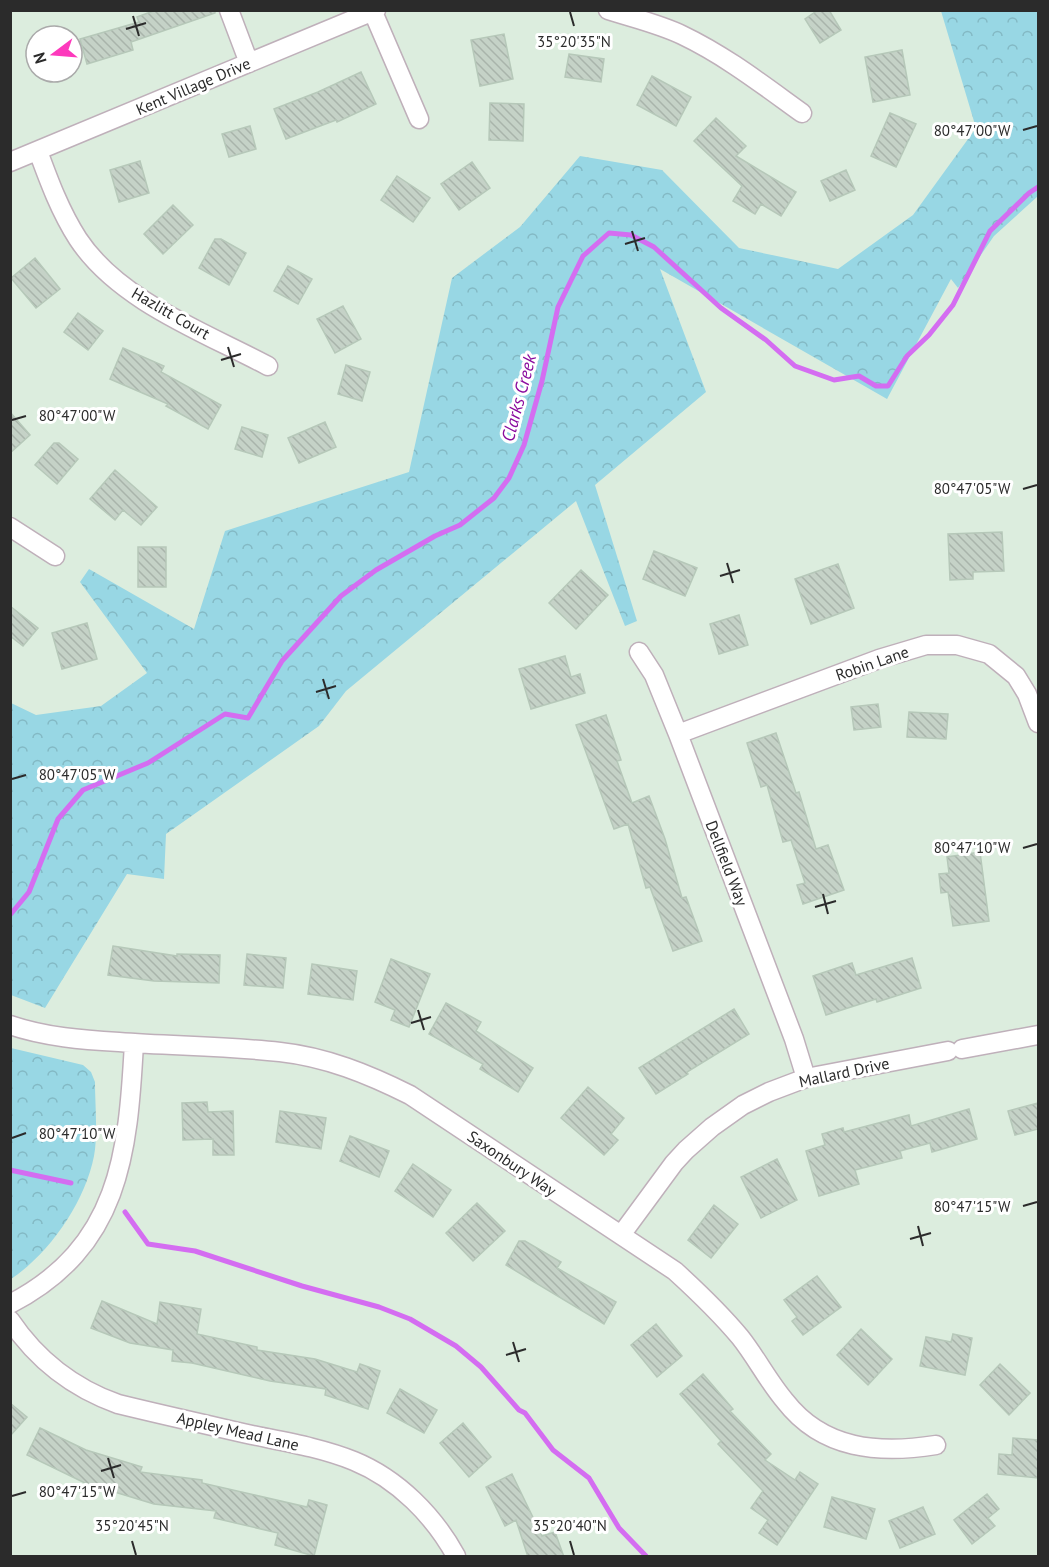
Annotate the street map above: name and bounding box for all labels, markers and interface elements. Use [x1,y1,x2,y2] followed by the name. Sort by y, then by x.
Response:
[24,24,84,84] north arrow
[537,32,611,51] text: 35°20'35"N
[29,50,51,66] text: N
[133,53,253,119] street label: Kent Village Drive
[934,121,1011,140] text: 80°47'00"W
[128,283,214,344] street label: Hazlitt Court
[496,351,541,444] water label: Clarks Creek
[39,406,116,425] text: 80°47'00"W
[934,479,1011,498] text: 80°47'05"W
[833,641,911,685] street label: Robin Lane
[39,765,116,784] text: 80°47'05"W
[702,817,753,909] street label: Dellfield Way
[934,838,1011,857] text: 80°47'10"W
[797,1053,891,1091] street label: Mallard Drive
[39,1124,116,1143] text: 80°47'10"W
[464,1126,561,1200] street label: Saxonbury Way
[934,1197,1011,1216] text: 80°47'15"W
[175,1407,301,1455] street label: Appley Mead Lane
[39,1482,116,1501] text: 80°47'15"W
[95,1516,169,1535] text: 35°20'45"N
[533,1516,607,1535] text: 35°20'40"N

